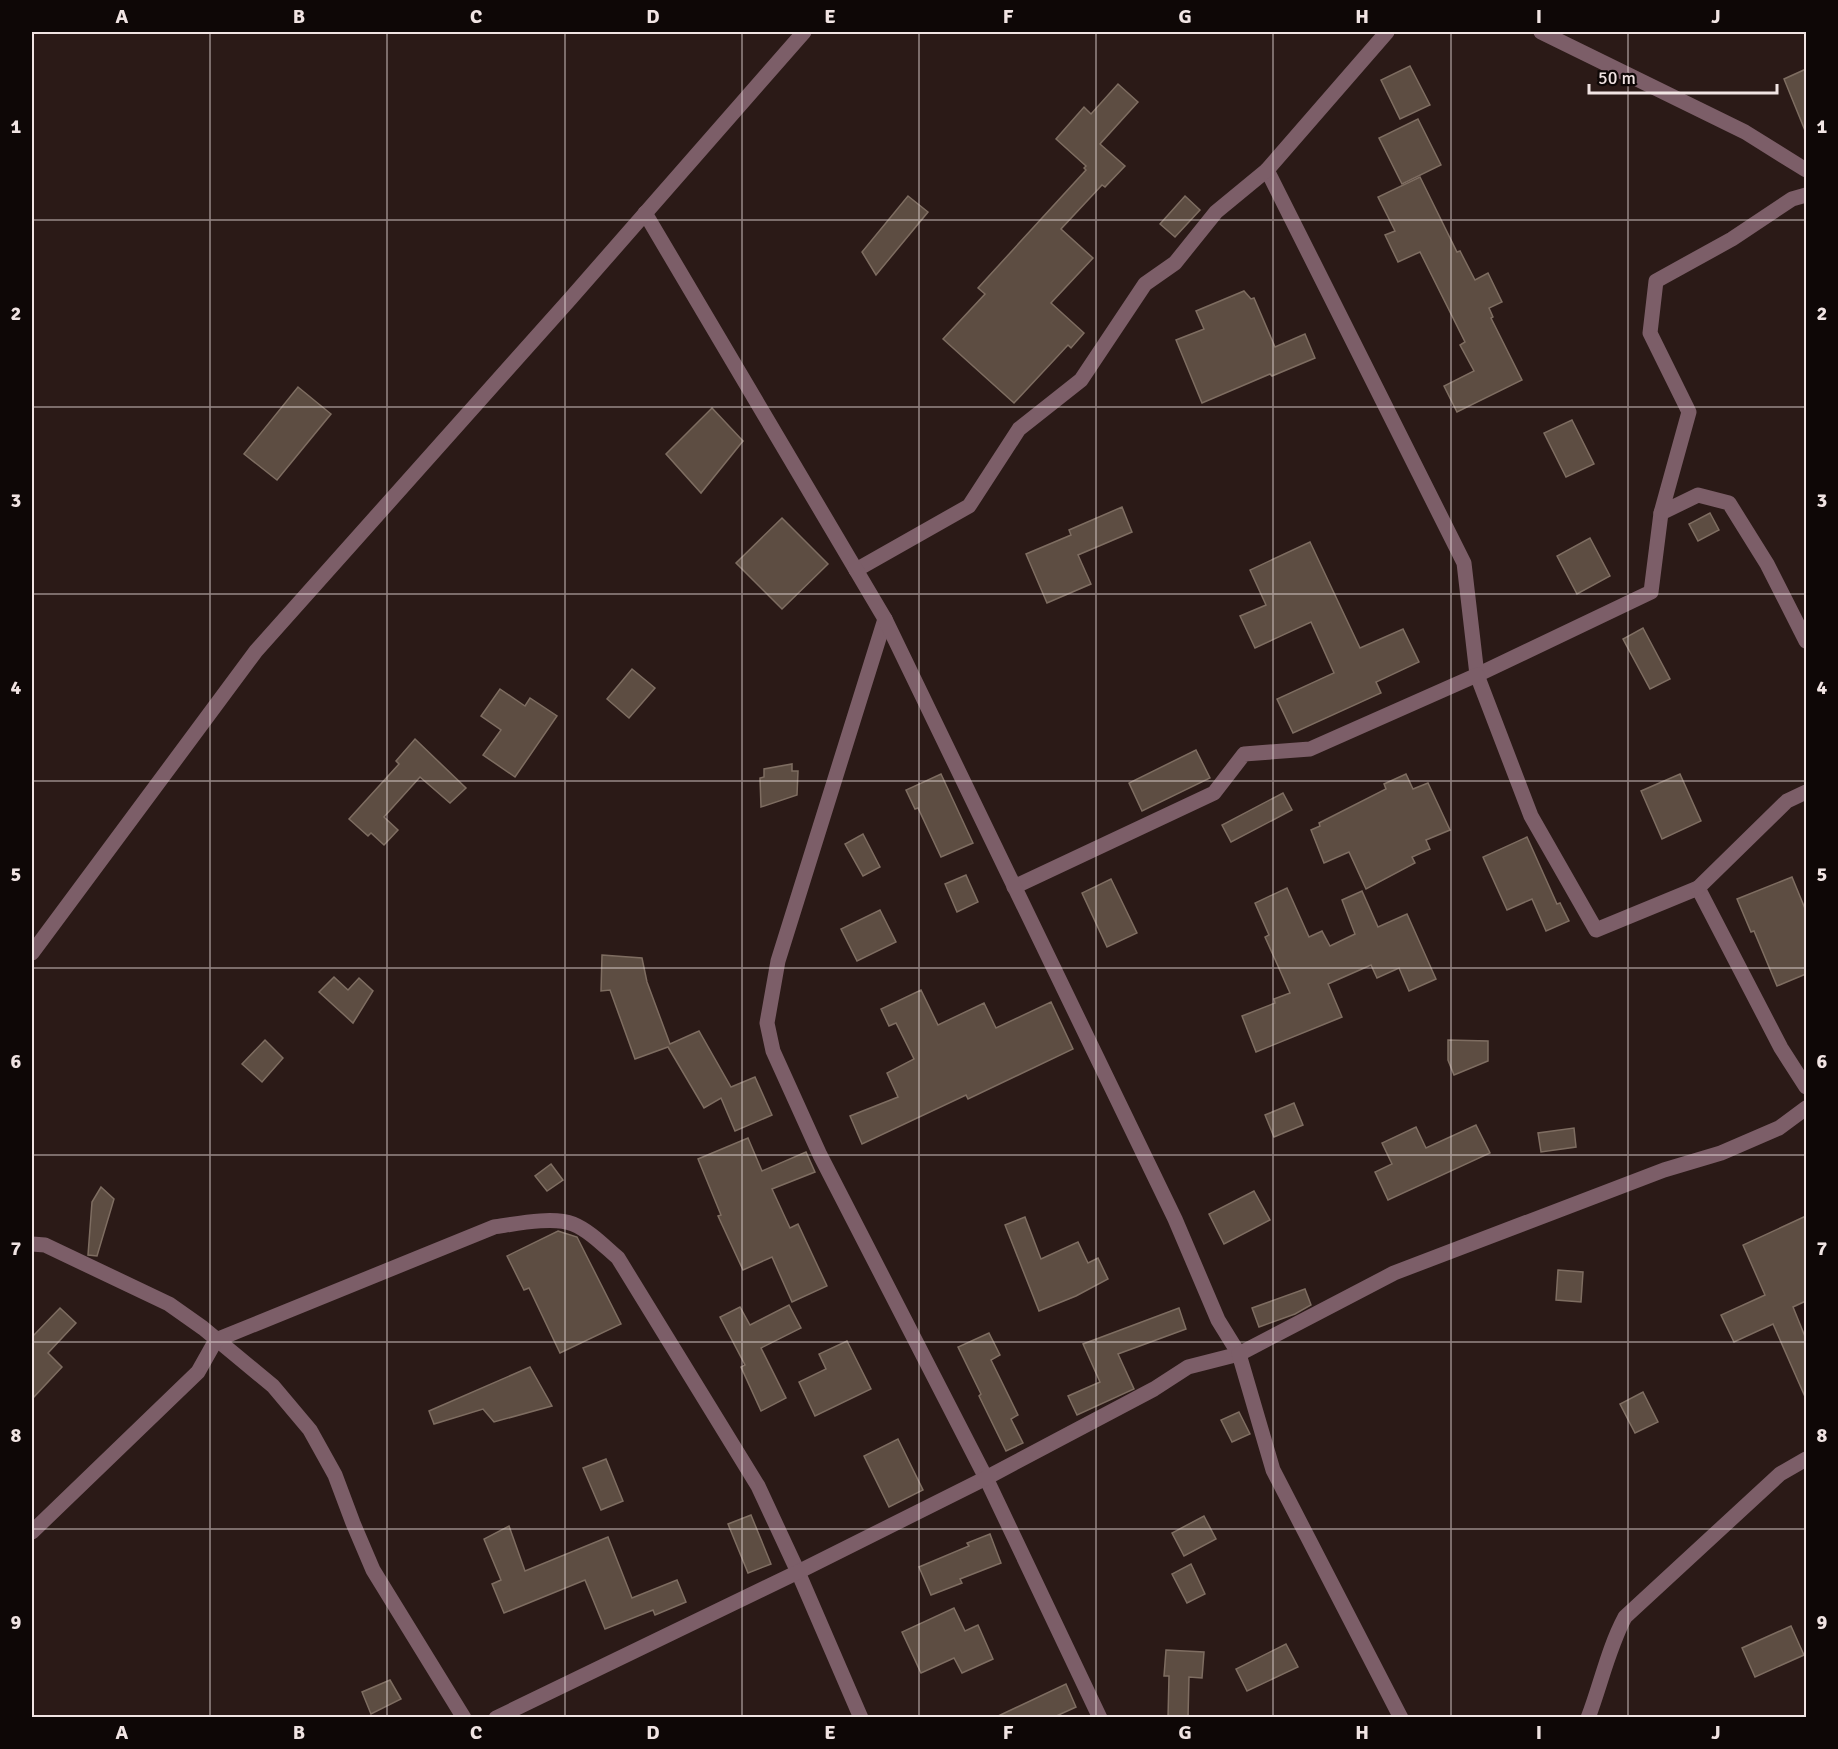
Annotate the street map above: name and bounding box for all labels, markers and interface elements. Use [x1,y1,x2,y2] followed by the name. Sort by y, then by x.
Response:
[116,4,129,29] text: A
[293,4,305,29] text: B
[470,4,482,29] text: C
[646,4,660,29] text: D
[824,4,836,29] text: E
[1003,4,1014,29] text: F
[1178,4,1192,29] text: G
[1355,4,1369,29] text: H
[1536,4,1542,29] text: I
[1711,4,1721,29] text: J
[1589,57,1776,95] scale bar
[1598,67,1636,89] text: 50 m
[11,114,22,139] text: 1
[1817,114,1828,139] text: 1
[11,301,21,326] text: 2
[1817,301,1827,326] text: 2
[11,488,21,513] text: 3
[1817,488,1827,513] text: 3
[11,675,22,700] text: 4
[1817,675,1828,700] text: 4
[11,862,21,887] text: 5
[1817,862,1827,887] text: 5
[11,1049,22,1074] text: 6
[1817,1049,1828,1074] text: 6
[11,1236,22,1261] text: 7
[1817,1236,1828,1261] text: 7
[11,1423,22,1448] text: 8
[1817,1423,1828,1448] text: 8
[11,1610,22,1635] text: 9
[1817,1610,1828,1635] text: 9
[116,1720,129,1745] text: A
[293,1720,305,1745] text: B
[470,1720,482,1745] text: C
[646,1720,660,1745] text: D
[824,1720,836,1745] text: E
[1003,1720,1014,1745] text: F
[1178,1720,1192,1745] text: G
[1355,1720,1369,1745] text: H
[1536,1720,1542,1745] text: I
[1711,1720,1721,1745] text: J

